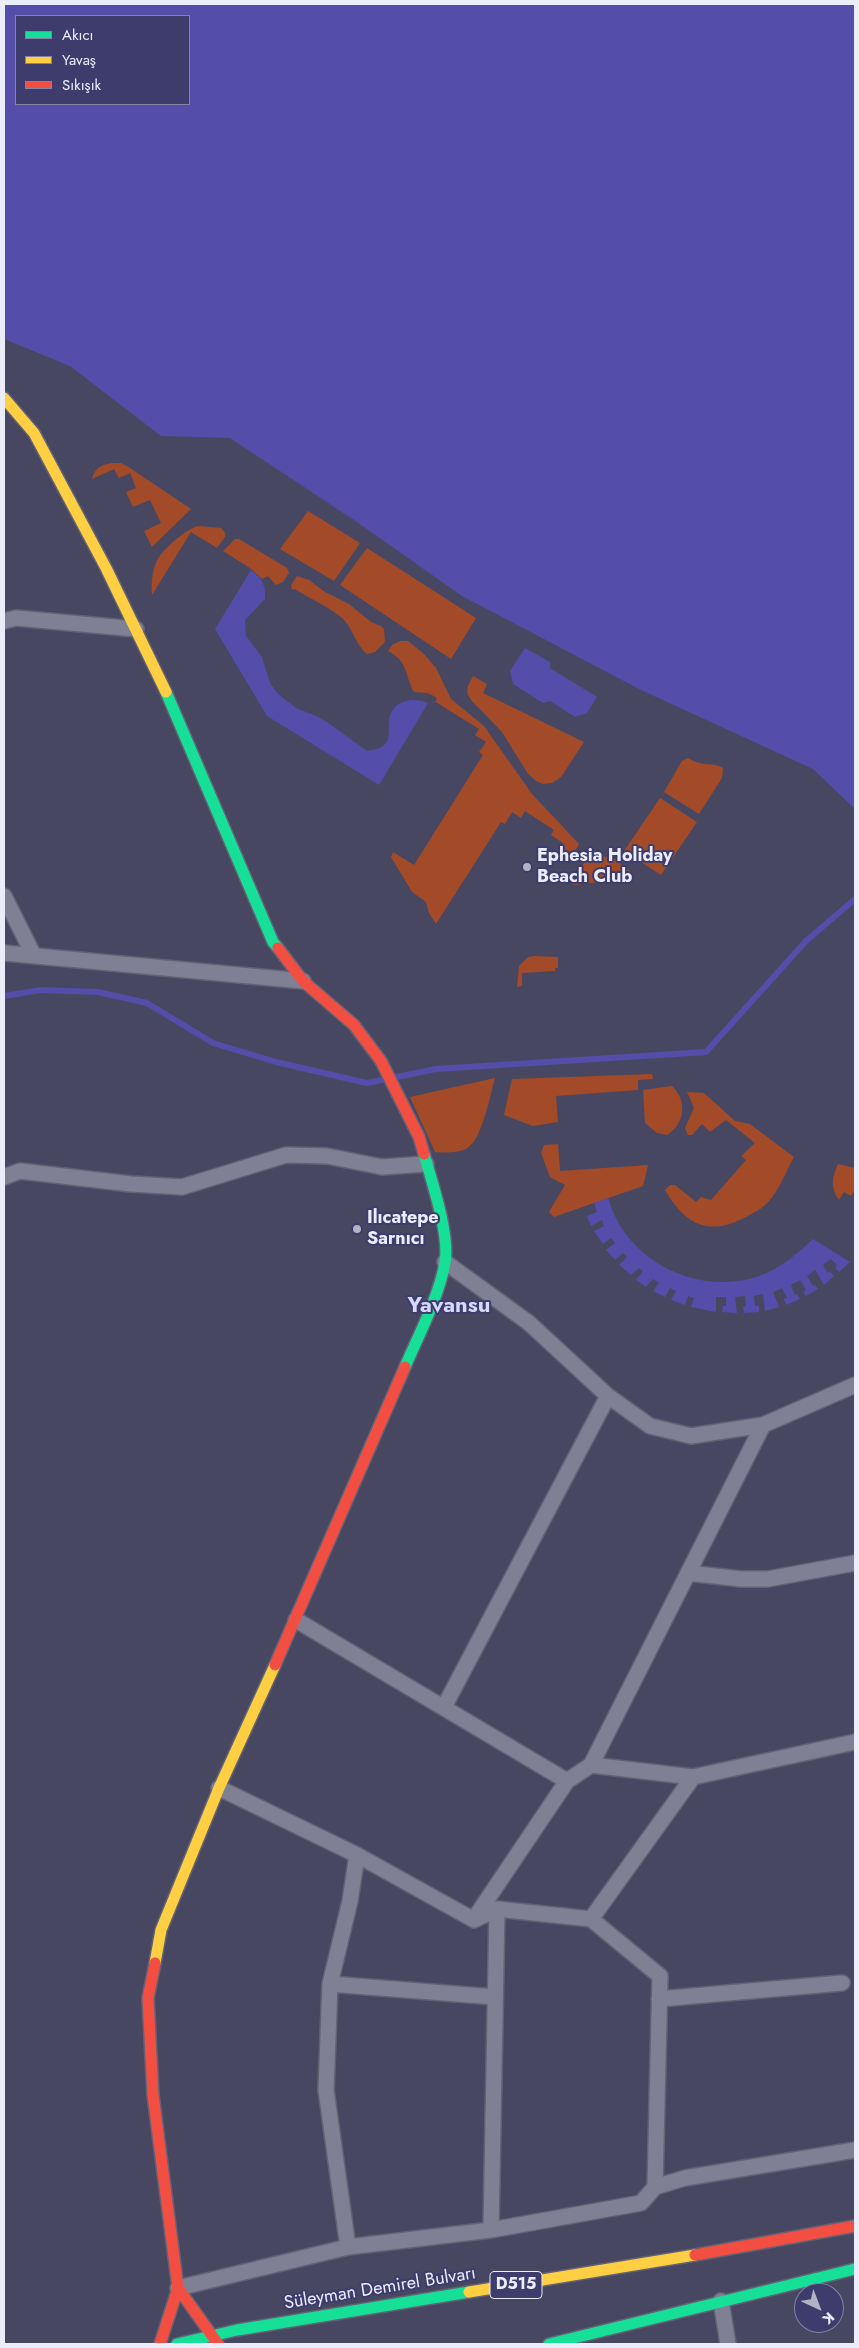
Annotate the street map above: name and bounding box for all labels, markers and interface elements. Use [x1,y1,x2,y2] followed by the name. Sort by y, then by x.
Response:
[15,15,190,105] legend
[62,24,93,46] text: Akıcı
[62,49,96,71] text: Yavaş
[62,74,101,96] text: Sıkışık
[537,846,672,889] place label: Ephesia Holiday Beach Club
[521,861,533,873] marker: Ephesia Holiday Beach Club
[367,1208,439,1250] place label: Ilıcatepe Sarnıcı
[351,1223,363,1235] marker: Ilıcatepe Sarnıcı
[408,1294,490,1320] district label: Yavansu
[283,2263,477,2315] street label: Süleyman Demirel Bulvarı
[490,2272,542,2298] road number: D515
[794,2283,844,2333] north arrow
[818,2308,839,2329] text: K

